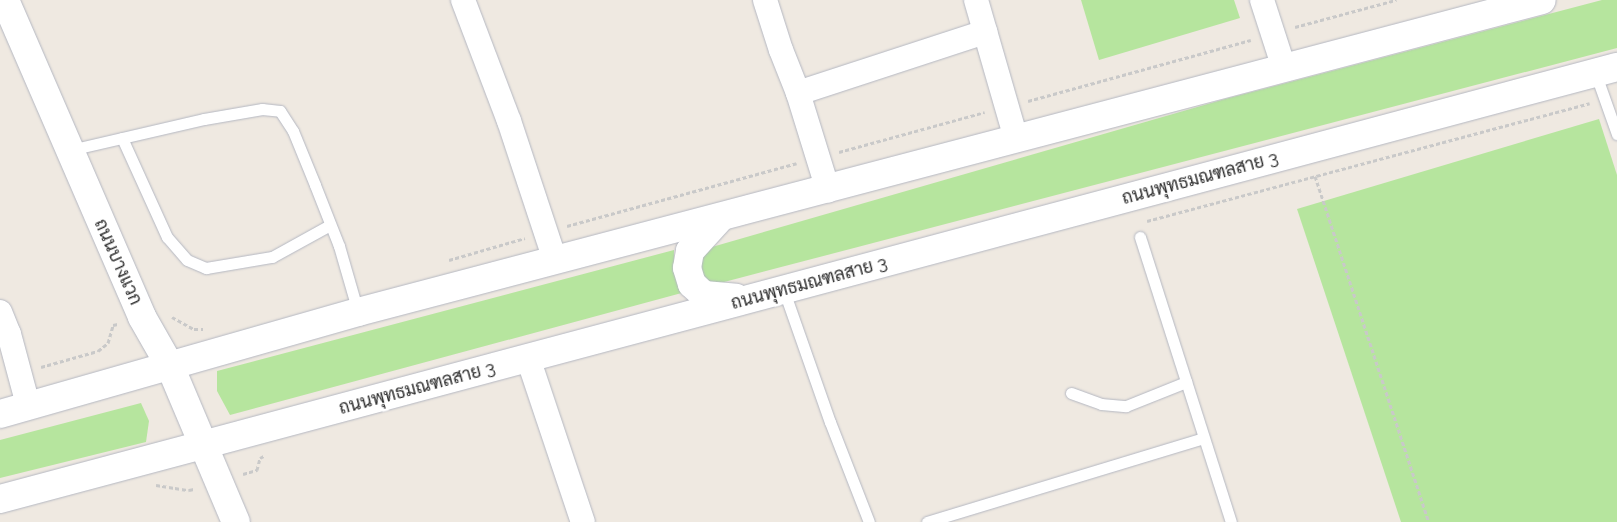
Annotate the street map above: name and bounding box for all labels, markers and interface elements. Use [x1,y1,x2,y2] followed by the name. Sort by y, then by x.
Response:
[1120,147,1280,209] street label: ถนนพุทธมณฑลสาย 3
[89,216,147,308] street label: ถนนบางแวก
[729,252,889,314] street label: ถนนพุทธมณฑลสาย 3
[337,357,497,419] street label: ถนนพุทธมณฑลสาย 3

